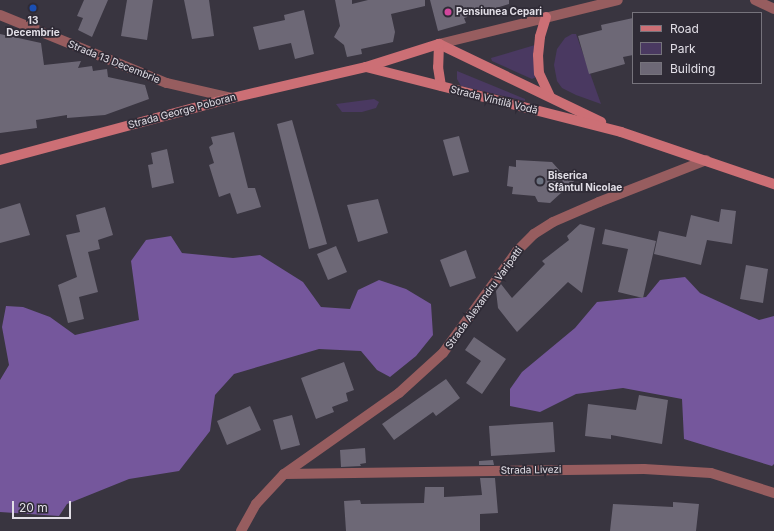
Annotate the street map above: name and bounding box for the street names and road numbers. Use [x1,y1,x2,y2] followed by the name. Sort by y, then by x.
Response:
[66,38,162,86] street label: Strada 13 Decembrie
[449,83,539,117] street label: Strada Vintilă Vodă
[127,91,237,131] street label: Strada George Poboran
[443,245,525,351] street label: Strada Alexandru Varipatti
[501,463,561,477] street label: Strada Livezi

